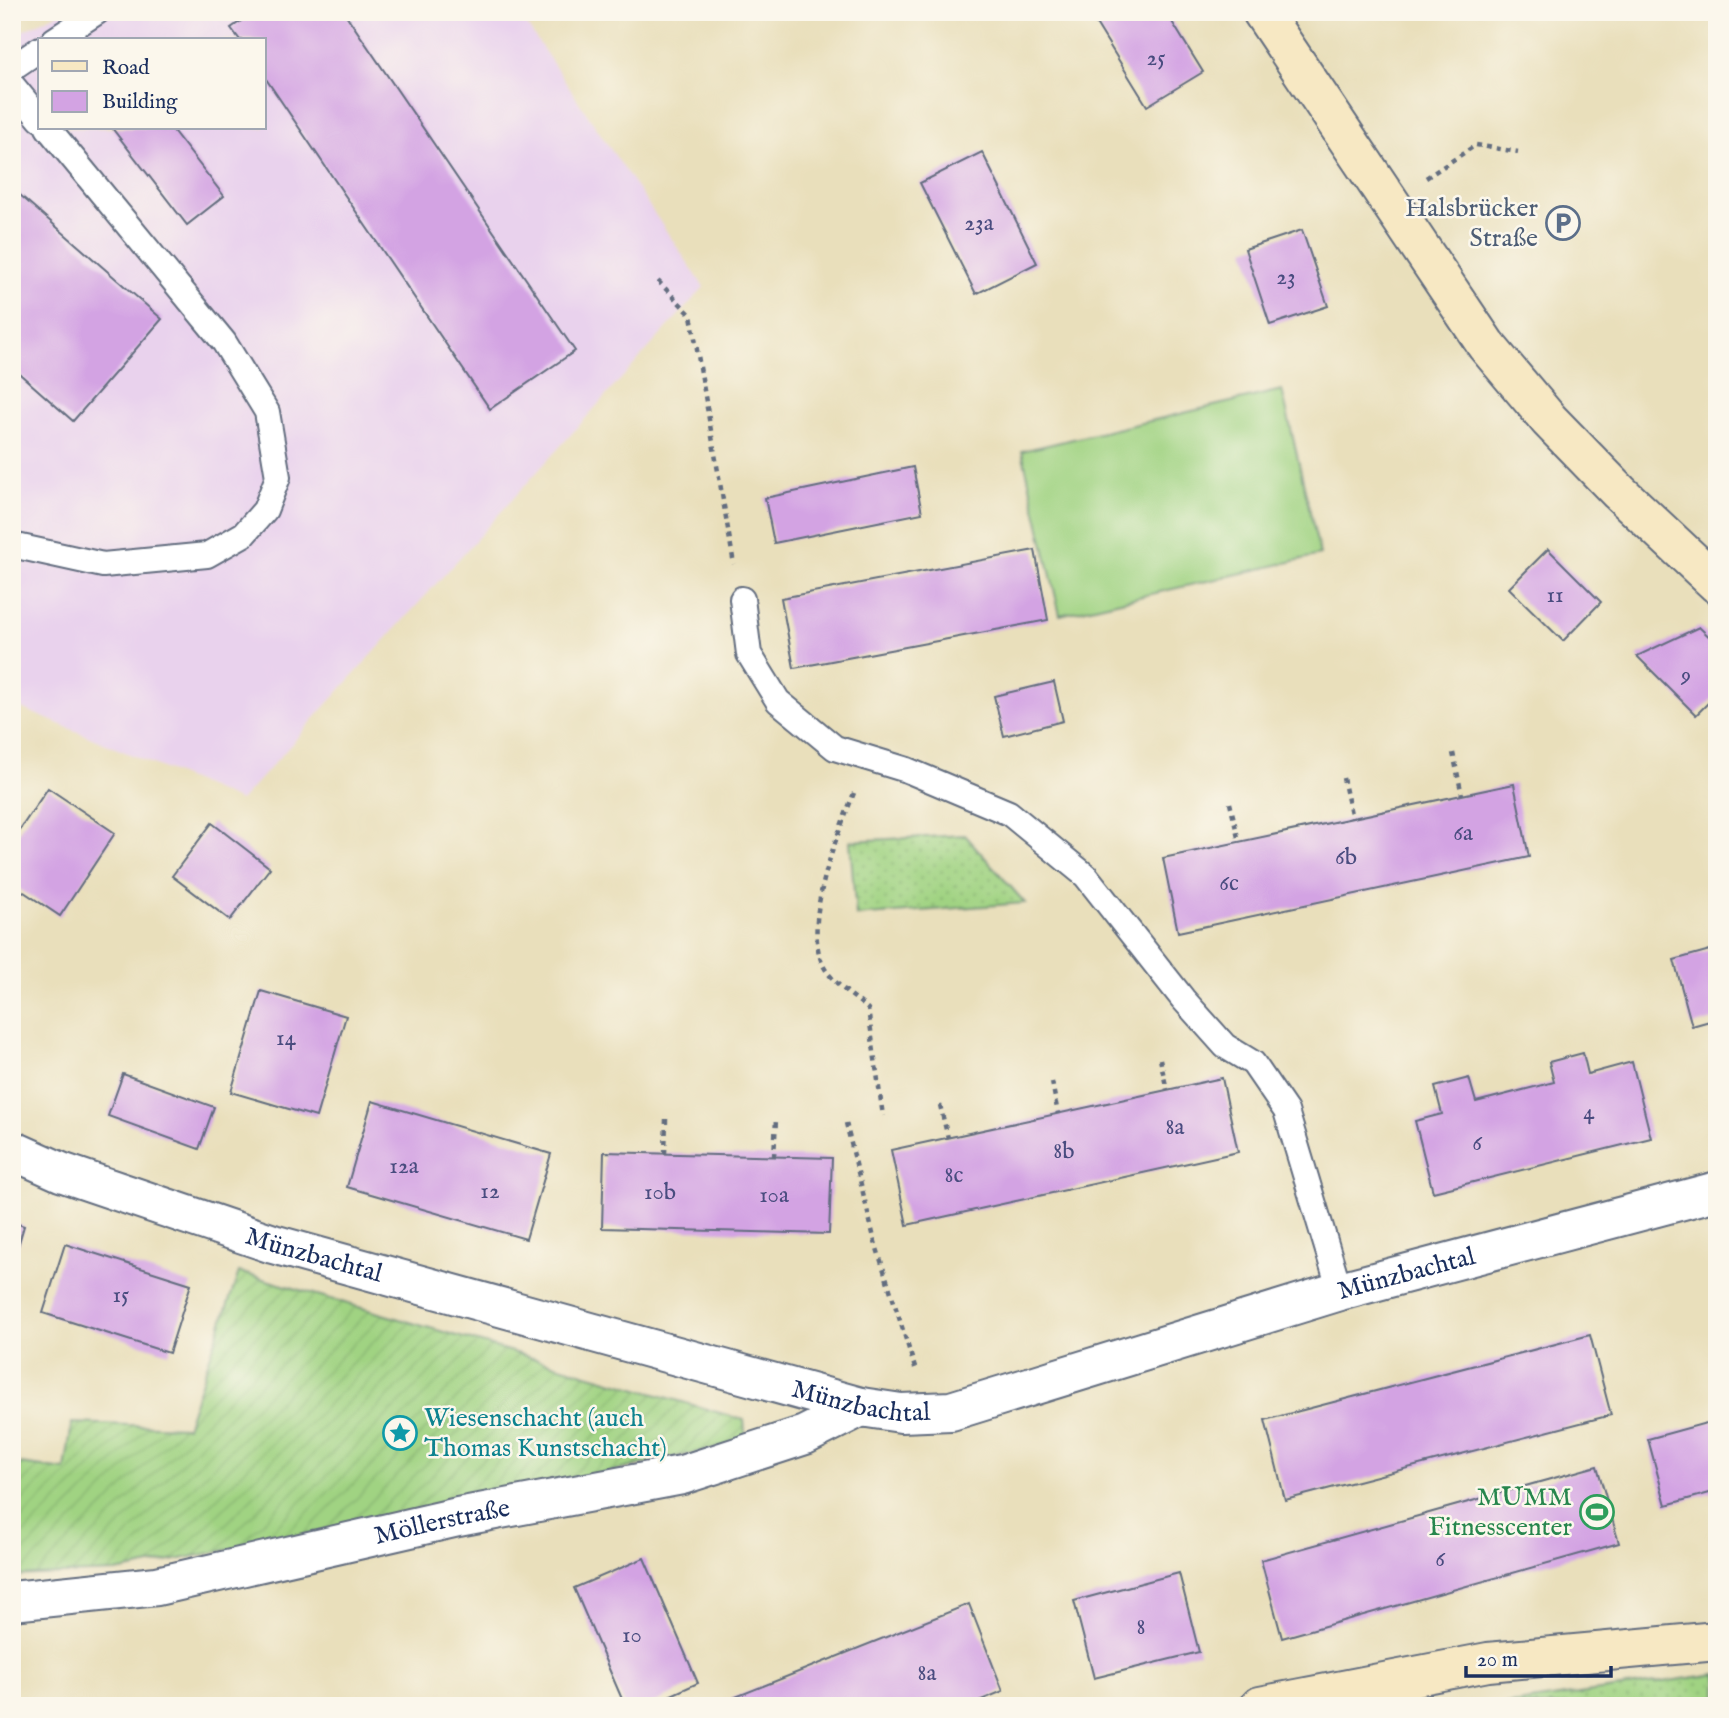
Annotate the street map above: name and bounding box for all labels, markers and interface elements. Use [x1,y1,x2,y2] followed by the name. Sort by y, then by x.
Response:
[38,38,266,130] legend
[1146,44,1166,73] house number: 25
[102,55,150,82] text: Road
[102,89,178,116] text: Building
[1405,192,1538,255] place label: Halsbrücker Straße
[1544,204,1582,242] parking icon: Halsbrücker Straße
[964,209,994,238] house number: 23a
[1276,263,1296,292] house number: 23
[1546,581,1564,610] house number: 11
[1680,661,1691,690] house number: 9
[1453,819,1473,848] house number: 6a
[1335,843,1357,872] house number: 6b
[1219,869,1239,898] house number: 6c
[276,1024,297,1053] house number: 14
[1583,1098,1595,1127] house number: 4
[1166,1113,1185,1142] house number: 8a
[1472,1129,1483,1158] house number: 6
[1053,1137,1075,1166] house number: 8b
[389,1152,419,1181] house number: 12a
[945,1161,964,1190] house number: 8c
[480,1177,500,1206] house number: 12
[644,1178,676,1207] house number: 10b
[759,1181,789,1210] house number: 10a
[241,1219,387,1290] street label: Münzbachtal
[1334,1239,1480,1307] street label: Münzbachtal
[113,1281,129,1310] house number: 15
[788,1372,932,1430] street label: Münzbachtal
[424,1402,667,1465] place label: Wiesenschacht (auch Thomas Kunstschacht)
[381,1414,419,1452] place icon: Wiesenschacht (auch Thomas Kunstschacht)
[1428,1481,1572,1544] place label: MUMM Fitnesscenter
[371,1491,513,1552] street label: Möllerstraße
[1578,1493,1616,1531] sports icon: MUMM Fitnesscenter
[1435,1545,1446,1574] house number: 6
[1136,1613,1146,1642] house number: 8
[622,1621,642,1650] house number: 10
[1466,1634,1612,1678] scale bar
[1477,1647,1518,1674] text: 20 m
[918,1659,937,1688] house number: 8a

